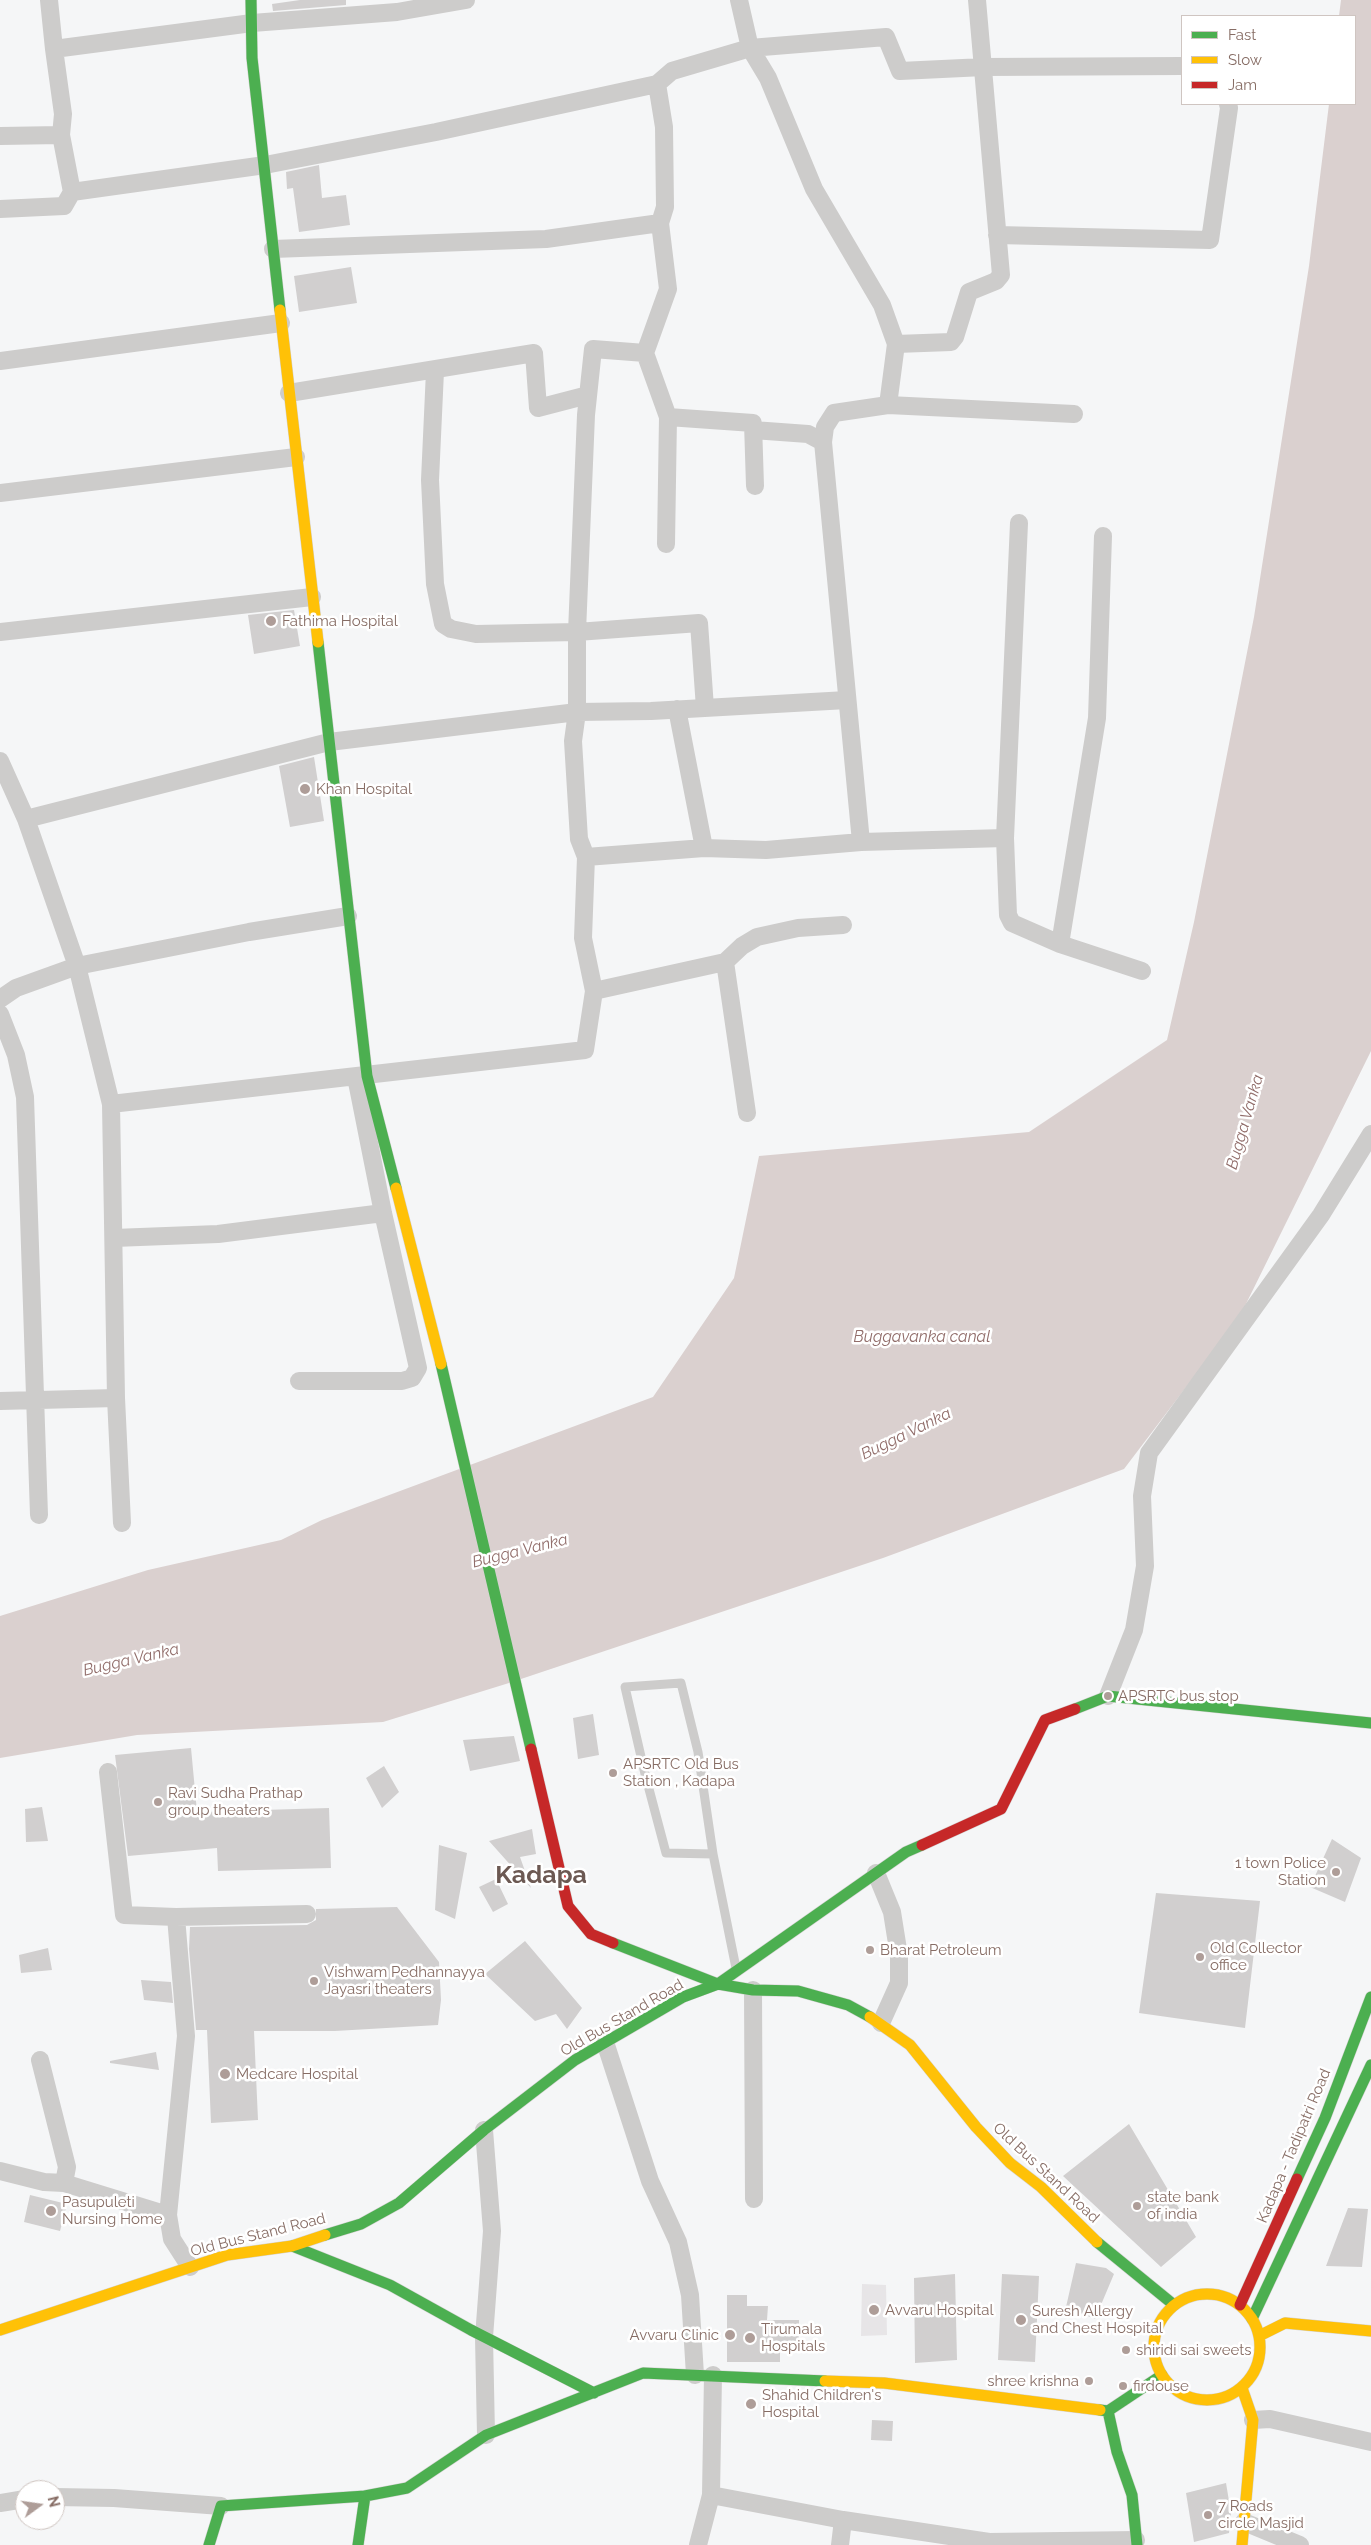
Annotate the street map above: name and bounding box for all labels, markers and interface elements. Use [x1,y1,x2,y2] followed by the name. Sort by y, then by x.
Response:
[1181,15,1356,105] legend
[1228,26,1256,44] text: Fast
[1228,51,1262,69] text: Slow
[1228,76,1257,94] text: Jam
[282,612,398,630] place label: Fathima Hospital
[264,614,278,628] marker: Fathima Hospital
[316,780,412,798] place label: Khan Hospital
[298,782,312,796] marker: Khan Hospital
[1222,1072,1268,1172] water label: Bugga Vanka
[854,1327,990,1347] water label: Buggavanka canal
[858,1404,954,1464] water label: Bugga Vanka
[470,1530,570,1572] water label: Bugga Vanka
[81,1640,181,1680] water label: Bugga Vanka
[1118,1687,1239,1705] place label: APSRTC bus stop
[1102,1690,1114,1702] marker: APSRTC bus stop
[623,1755,739,1790] place label: APSRTC Old Bus Station , Kadapa
[607,1767,619,1779] marker: APSRTC Old Bus Station , Kadapa
[168,1784,303,1819] place label: Ravi Sudha Prathap group theaters
[152,1796,164,1808] marker: Ravi Sudha Prathap group theaters
[1235,1854,1326,1889] place label: 1 town Police Station
[495,1860,587,1890] district label: Kadapa
[1330,1866,1342,1878] marker: 1 town Police Station
[1210,1939,1302,1974] place label: Old Collector office
[880,1941,1002,1959] place label: Bharat Petroleum
[864,1944,876,1956] marker: Bharat Petroleum
[1194,1951,1206,1963] marker: Old Collector office
[324,1963,485,1998] place label: Vishwam Pedhannayya Jayasri theaters
[308,1975,320,1987] marker: Vishwam Pedhannayya Jayasri theaters
[558,1976,686,2060] street label: Old Bus Stand Road
[236,2065,358,2083] place label: Medcare Hospital
[1253,2066,1335,2226] street label: Kadapa - Tadipatri Road
[218,2067,232,2081] marker: Medcare Hospital
[989,2119,1103,2227] street label: Old Bus Stand Road
[1147,2188,1219,2223] place label: state bank of india
[62,2193,163,2228] place label: Pasupuleti Nursing Home
[1131,2200,1143,2212] marker: state bank of india
[44,2204,58,2218] marker: Pasupuleti Nursing Home
[189,2210,327,2260] street label: Old Bus Stand Road
[885,2301,994,2319] place label: Avvaru Hospital
[1032,2302,1163,2337] place label: Suresh Allergy and Chest Hospital
[867,2303,881,2317] marker: Avvaru Hospital
[1014,2313,1028,2327] marker: Suresh Allergy and Chest Hospital
[761,2320,825,2355] place label: Tirumala Hospitals
[629,2326,719,2344] place label: Avvaru Clinic
[723,2328,737,2342] marker: Avvaru Clinic
[743,2331,757,2345] marker: Tirumala Hospitals
[1136,2341,1252,2359] place label: shiridi sai sweets
[1120,2344,1132,2356] marker: shiridi sai sweets
[987,2372,1079,2390] place label: shree krishna
[1083,2375,1095,2387] marker: shree krishna
[1133,2377,1189,2395] place label: firdouse
[1117,2380,1129,2392] marker: firdouse
[762,2386,881,2421] place label: Shahid Children's Hospital
[744,2397,758,2411] marker: Shahid Children's Hospital
[15,2480,65,2530] north arrow
[45,2494,63,2509] text: N
[1218,2497,1304,2532] place label: 7 Roads circle Masjid
[1202,2509,1214,2521] marker: 7 Roads circle Masjid

